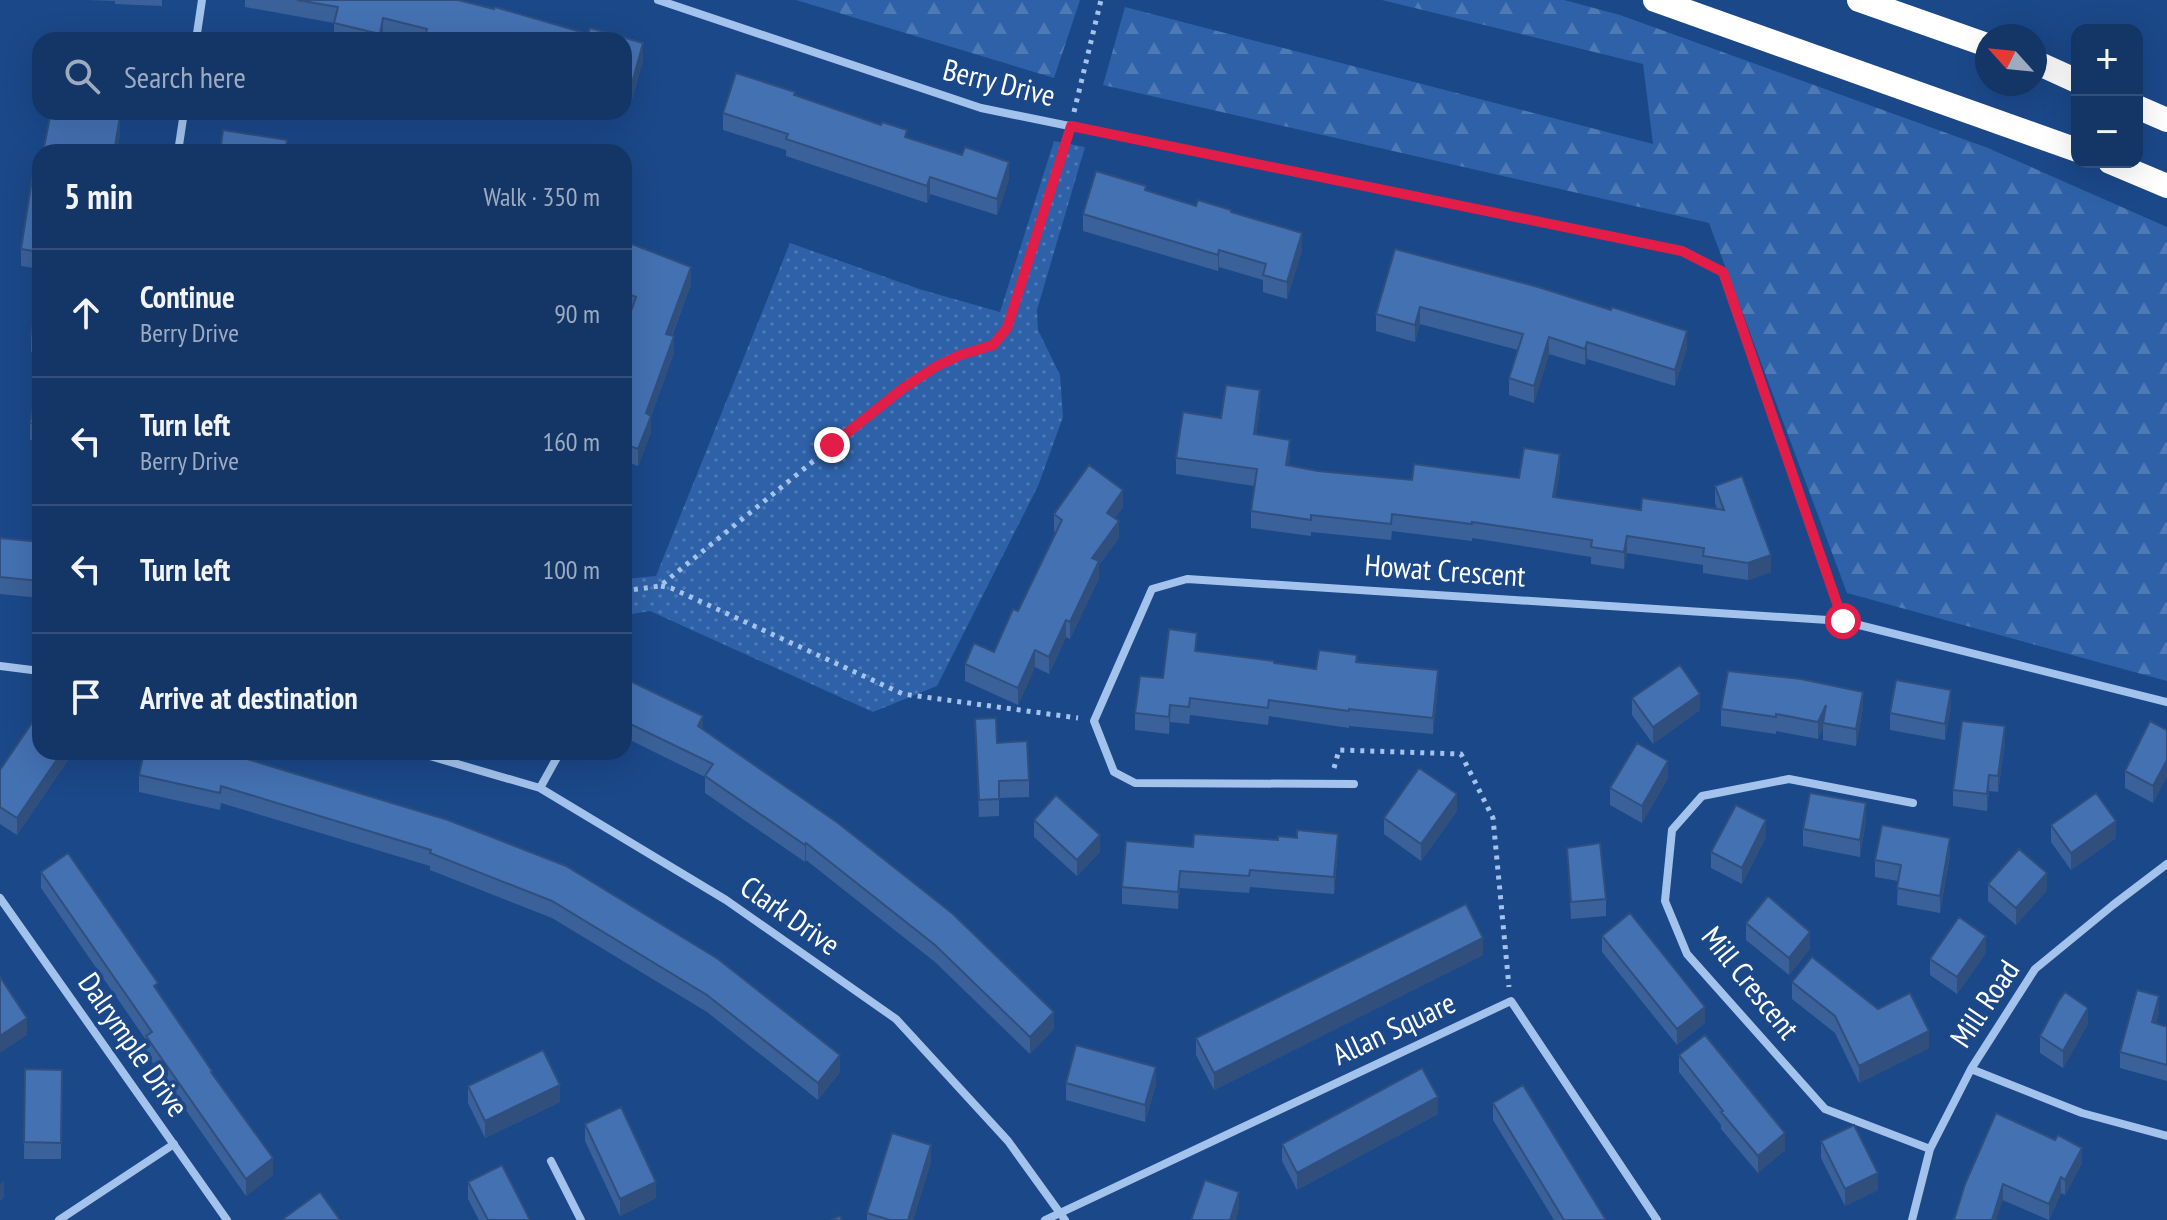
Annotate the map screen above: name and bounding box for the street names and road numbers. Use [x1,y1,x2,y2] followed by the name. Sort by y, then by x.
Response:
[939,49,1060,114] street label: Berry Drive
[1363,544,1528,595] street label: Howat Crescent
[733,866,848,963] street label: Clark Drive
[1694,918,1809,1047] street label: Mill Crescent
[1940,952,2027,1054] street label: Mill Road
[70,965,198,1124] street label: Dalrymple Drive
[1326,982,1461,1073] street label: Allan Square

